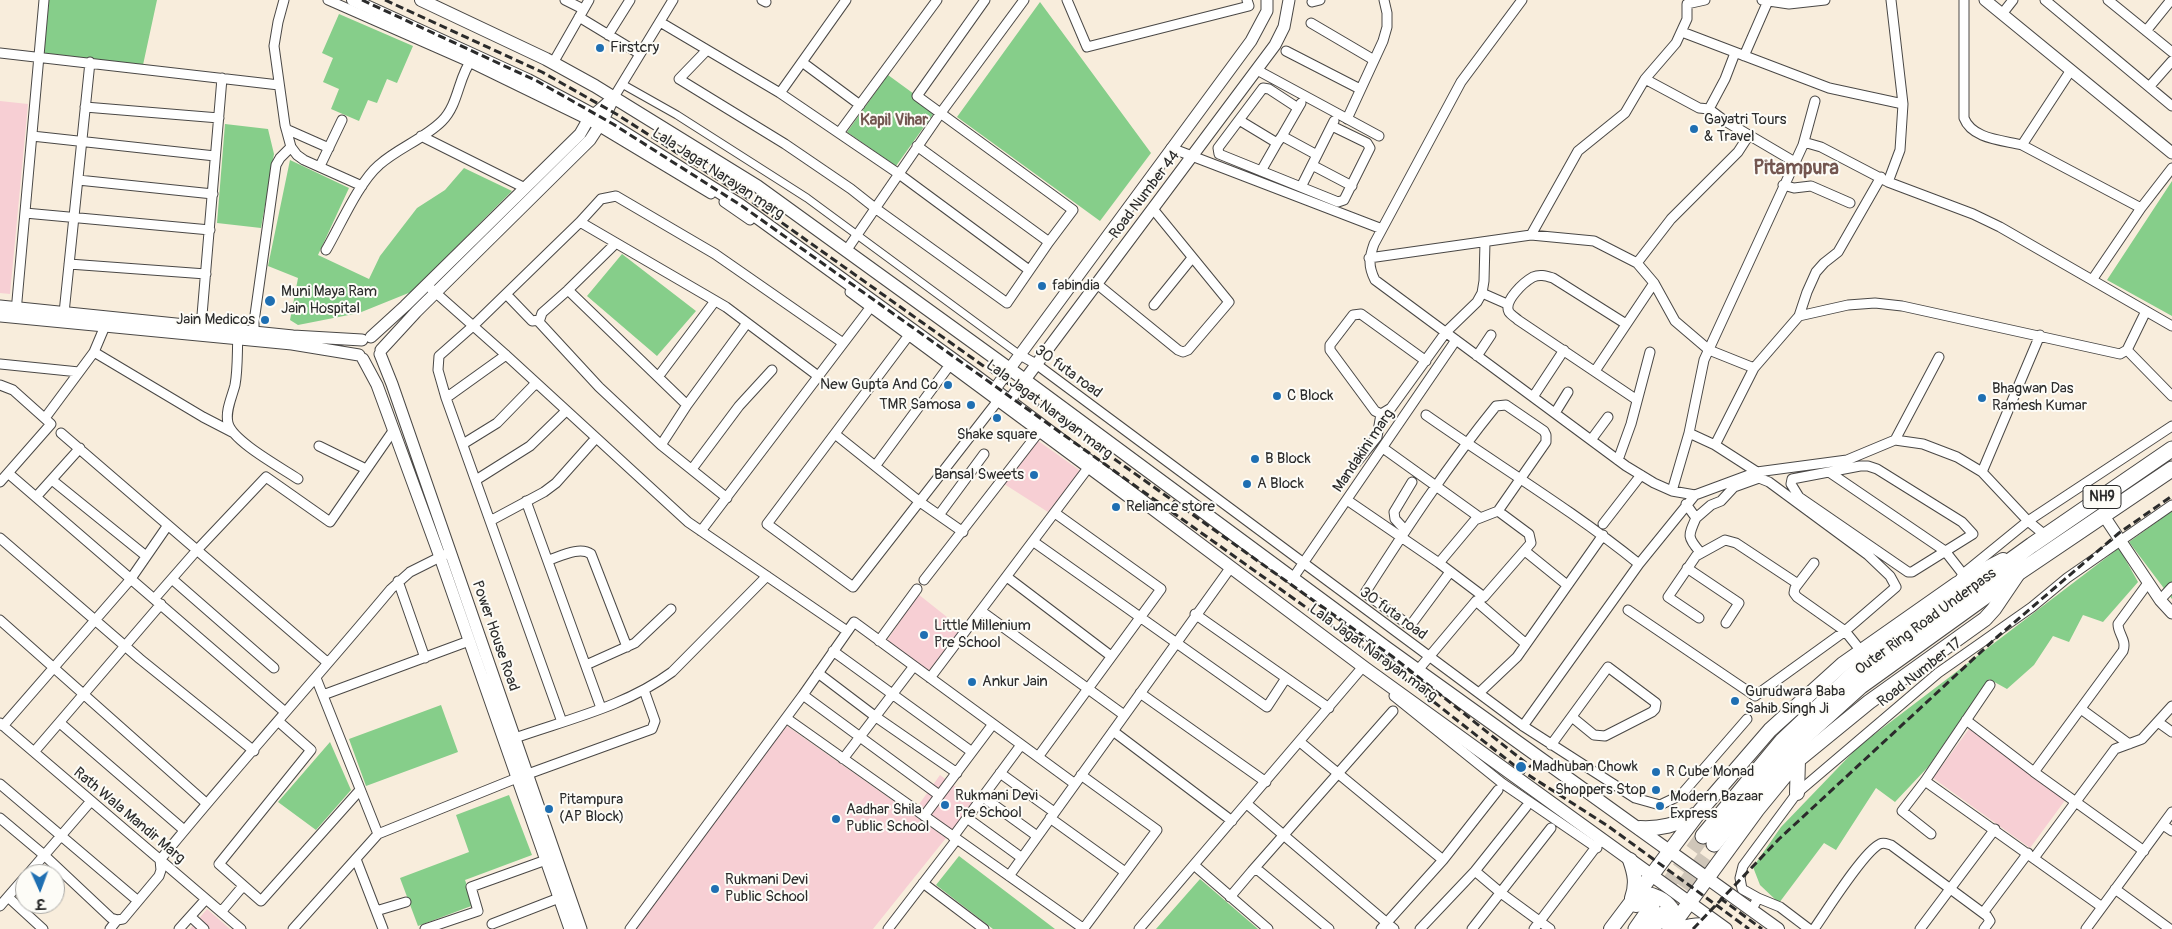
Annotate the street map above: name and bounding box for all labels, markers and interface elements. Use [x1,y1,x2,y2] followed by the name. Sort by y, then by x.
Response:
[610,39,659,57] place label: Firstcry
[594,42,606,54] marker: Firstcry
[860,111,928,131] district label: Kapil Vihar
[1704,111,1786,146] place label: Gayatri Tours & Travel
[1688,123,1700,135] marker: Gayatri Tours & Travel
[648,124,788,224] street label: Lala Jagat Narayan marg
[1106,147,1184,243] street label: Road Number 44
[1753,157,1839,181] district label: Pitampura
[1052,277,1100,295] place label: fabindia
[1036,280,1048,292] marker: fabindia
[281,283,377,318] place label: Muni Maya Ram Jain Hospital
[263,294,277,308] marker: Muni Maya Ram Jain Hospital
[176,311,255,329] place label: Jain Medicos
[259,314,271,326] marker: Jain Medicos
[1031,342,1105,402] street label: 30 futa road
[982,356,1116,464] street label: Lala Jagat Narayan marg
[820,376,938,394] place label: New Gupta And Co
[942,379,954,391] marker: New Gupta And Co
[1992,380,2087,415] place label: Bhagwan Das Ramesh Kumar
[1287,387,1333,405] place label: C Block
[1271,390,1283,402] marker: C Block
[1976,392,1988,404] marker: Bhagwan Das Ramesh Kumar
[879,396,961,414] place label: TMR Samosa
[965,399,977,411] marker: TMR Samosa
[1330,406,1398,496] street label: Mandakini marg
[991,412,1003,424] marker: Shake square
[957,426,1037,444] place label: Shake square
[1265,450,1311,468] place label: B Block
[1249,453,1261,465] marker: B Block
[934,466,1024,484] place label: Bansal Sweets
[1028,469,1040,481] marker: Bansal Sweets
[1257,475,1304,493] place label: A Block
[1241,478,1253,490] marker: A Block
[2083,486,2121,508] road number: NH9
[1126,498,1215,516] place label: Reliance store
[1110,501,1122,513] marker: Reliance store
[1852,565,2000,679] street label: Outer Ring Road Underpass
[468,578,522,694] street label: Power House Road
[1356,584,1430,644] street label: 30 futa road
[1305,600,1441,706] street label: Lala Jagat Narayan marg
[934,617,1031,652] place label: Little Millenium Pre School
[918,629,930,641] marker: Little Millenium Pre School
[1874,634,1966,712] street label: Road Number 17
[982,673,1048,691] place label: Ankur Jain
[966,676,978,688] marker: Ankur Jain
[1745,683,1845,718] place label: Gurudwara Baba Sahib Singh Ji
[1729,695,1741,707] marker: Gurudwara Baba Sahib Singh Ji
[1532,758,1638,776] place label: Madhuban Chowk
[1514,760,1528,774] marker: Madhuban Chowk
[1666,763,1754,781] place label: R Cube Monad
[69,764,189,868] street label: Rath Wala Mandir Marg
[1650,766,1662,778] marker: R Cube Monad
[1555,781,1646,799] place label: Shoppers Stop
[1650,784,1662,796] marker: Shoppers Stop
[955,787,1038,822] place label: Rukmani Devi Pre School
[1670,788,1763,823] place label: Modern Bazaar Express
[559,791,624,826] place label: Pitampura (AP Block)
[939,799,951,811] marker: Rukmani Devi Pre School
[1654,800,1666,812] marker: Modern Bazaar Express
[846,801,929,836] place label: Aadhar Shila Public School
[543,803,555,815] marker: Pitampura (AP Block)
[830,813,842,825] marker: Aadhar Shila Public School
[15,864,65,914] north arrow
[725,871,808,906] place label: Rukmani Devi Public School
[709,883,721,895] marker: Rukmani Devi Public School
[36,895,45,912] text: उ

